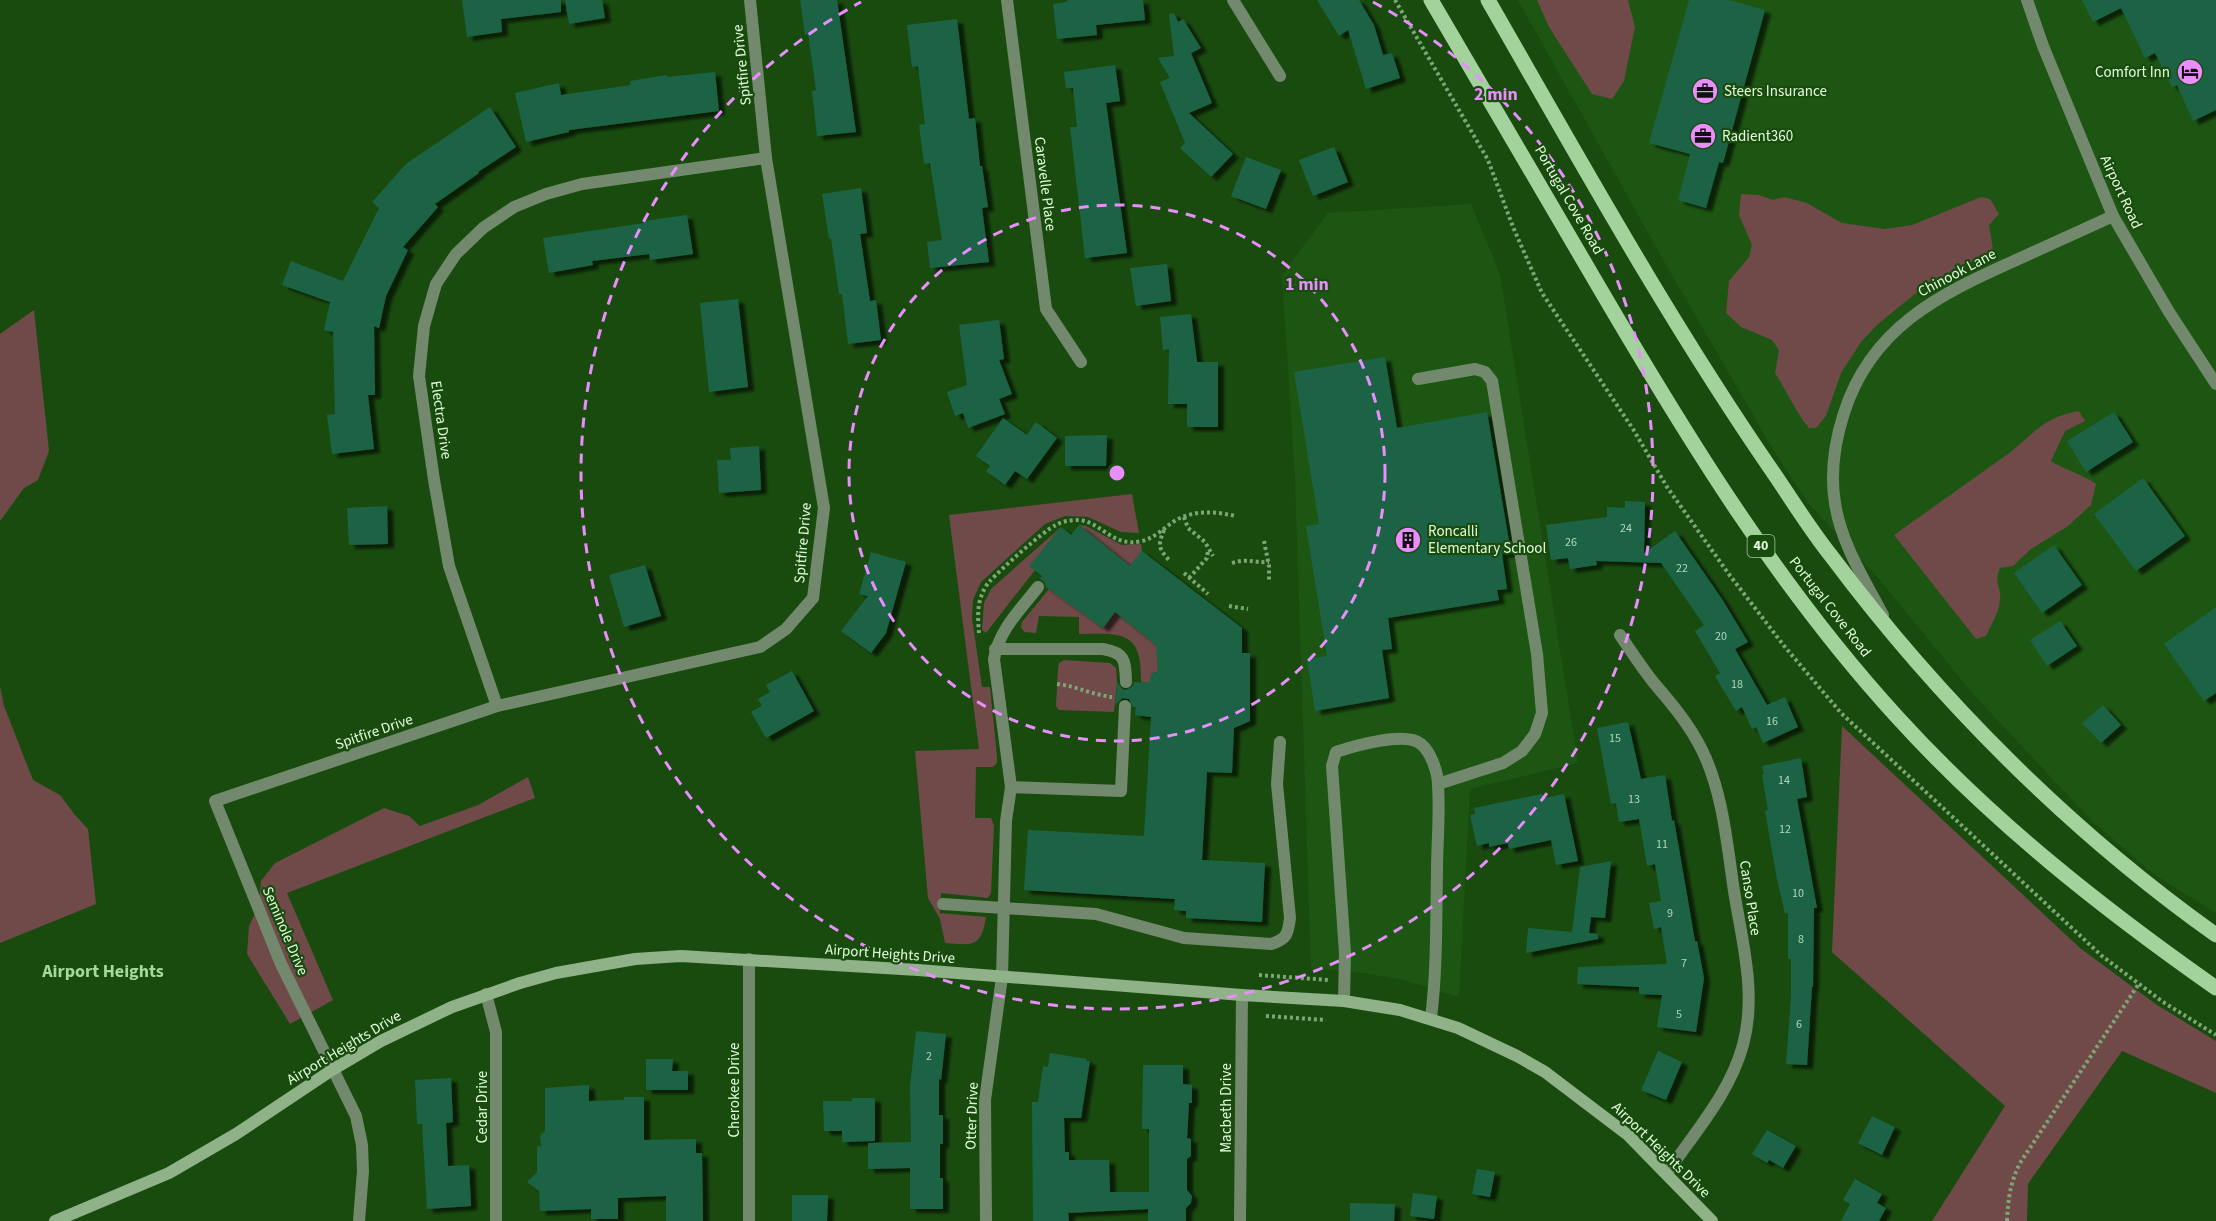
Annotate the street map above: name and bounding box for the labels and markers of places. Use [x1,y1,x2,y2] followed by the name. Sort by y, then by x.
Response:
[2175,57,2205,87] hotel icon: Comfort Inn
[2095,62,2170,83] place label: Comfort Inn
[1690,76,1720,106] office icon: Steers Insurance
[1724,81,1827,102] place label: Steers Insurance
[1688,121,1718,151] office icon: Radient360
[1722,126,1793,147] place label: Radient360
[1107,463,1127,483] centre of rings
[1428,521,1546,559] place label: Roncalli Elementary School
[1393,525,1423,555] building icon: Roncalli Elementary School

